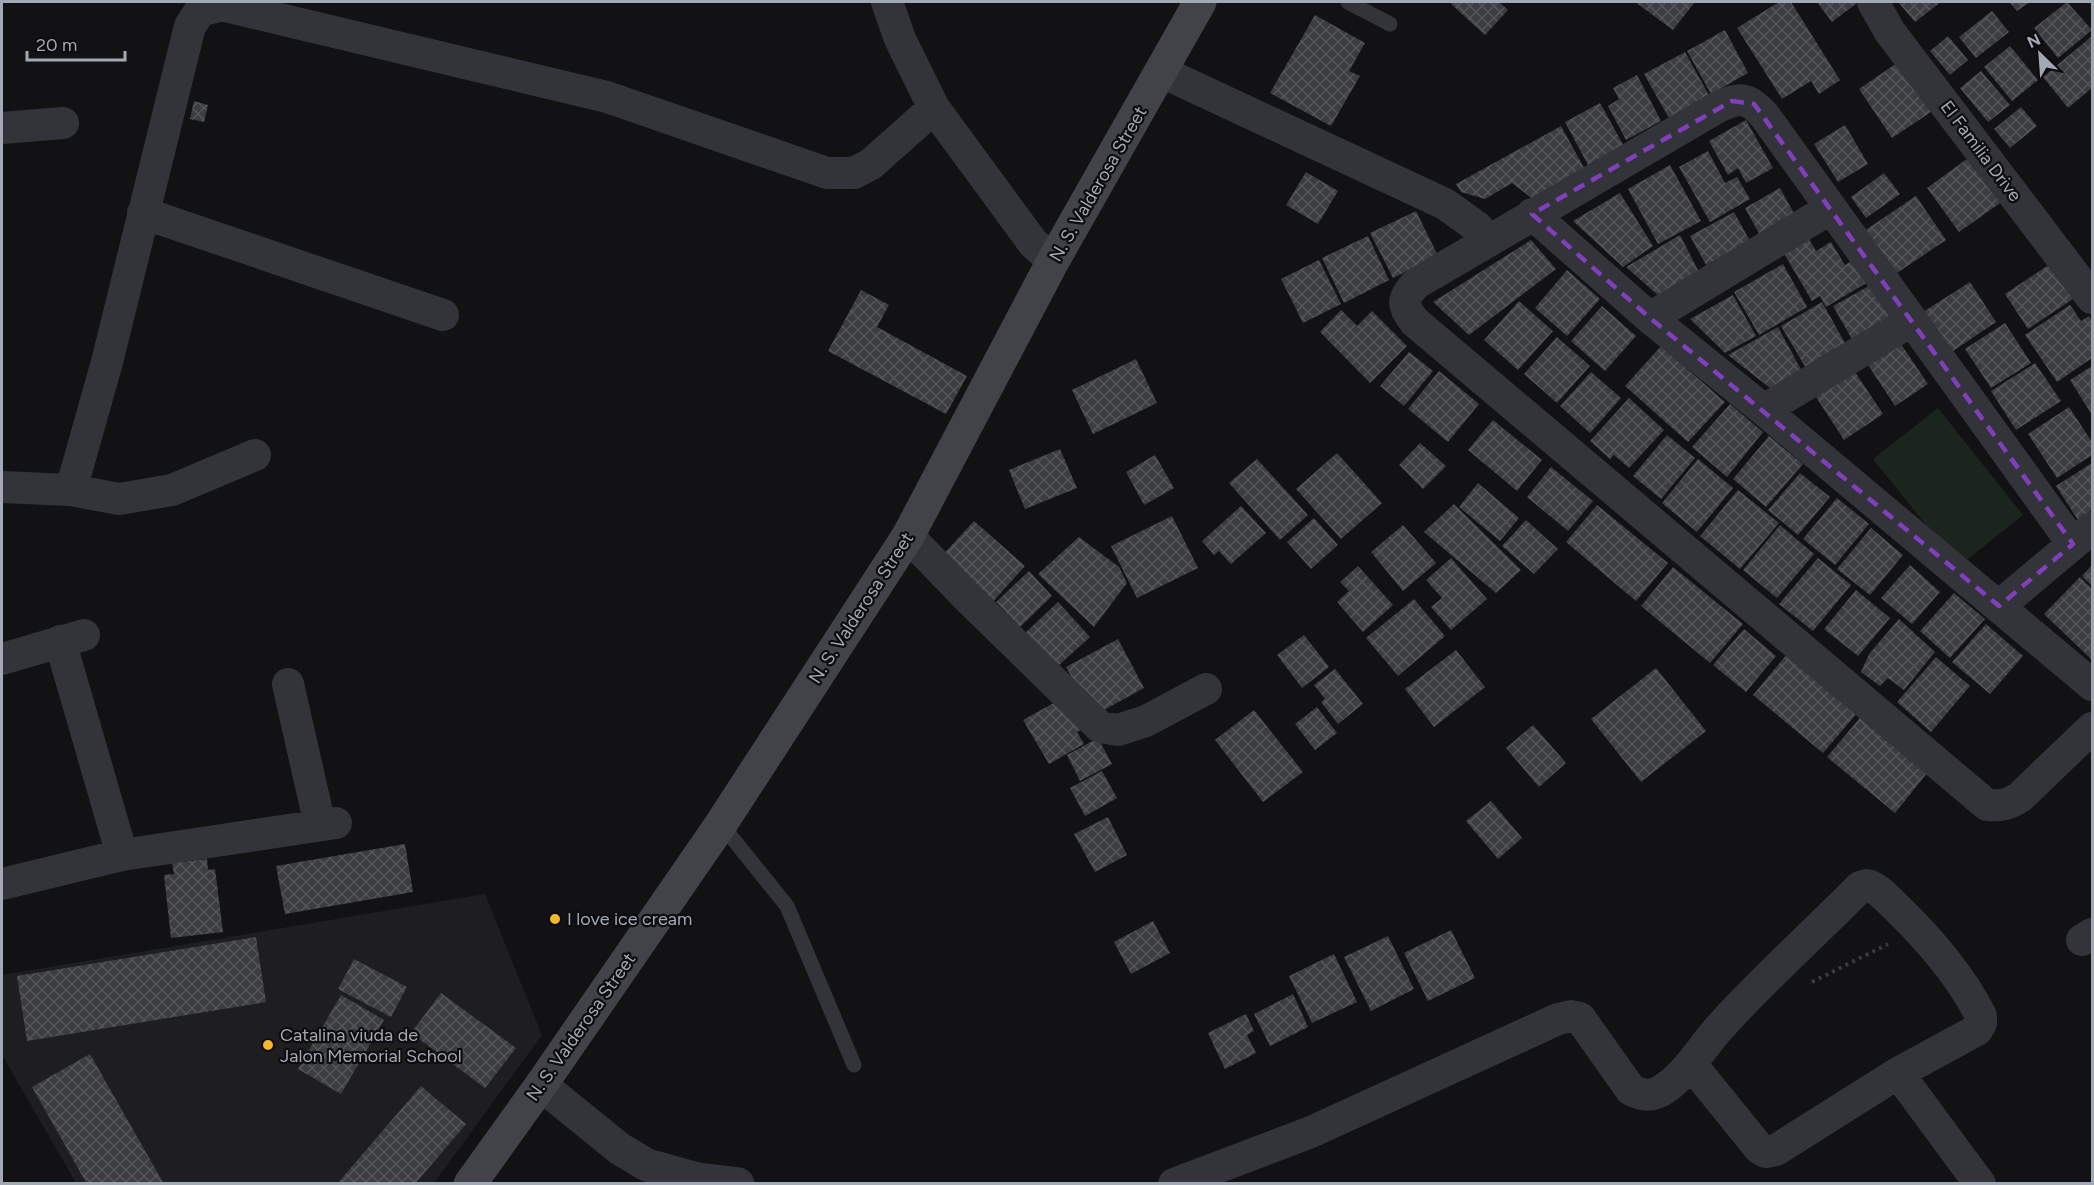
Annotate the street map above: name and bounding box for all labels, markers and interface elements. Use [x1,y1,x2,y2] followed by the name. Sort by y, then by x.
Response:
[27,24,124,62] scale bar
[2010,24,2070,84] north arrow
[2024,30,2043,52] text: N
[36,34,77,56] text: 20 m
[1936,96,2026,206] street label: El Familia Drive
[1045,102,1152,266] street label: N. S. Valderosa Street
[804,528,918,688] street label: N. S. Valderosa Street
[567,908,692,930] place label: I love ice cream
[548,912,562,926] marker: I love ice cream
[522,949,640,1105] street label: N. S. Valderosa Street
[280,1024,462,1067] place label: Catalina viuda de Jalon Memorial School
[261,1038,275,1052] marker: Catalina viuda de Jalon Memorial School

